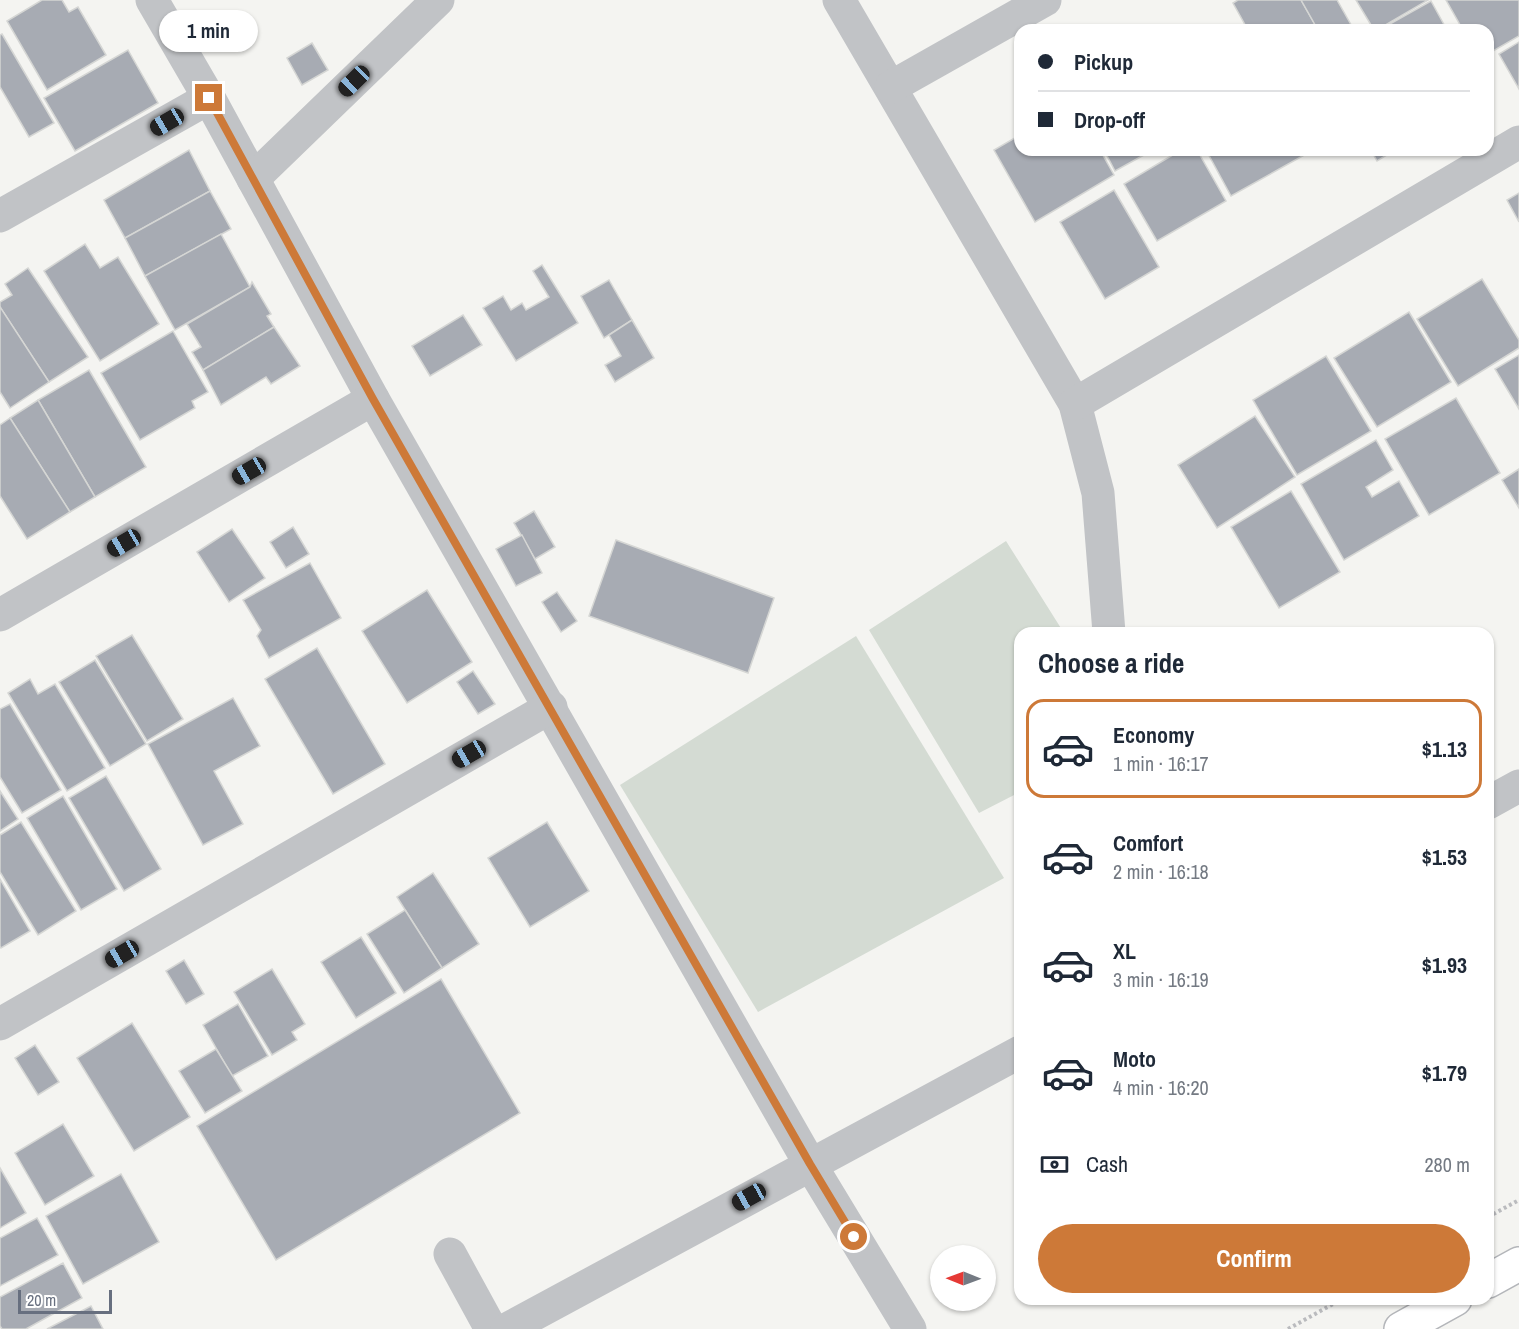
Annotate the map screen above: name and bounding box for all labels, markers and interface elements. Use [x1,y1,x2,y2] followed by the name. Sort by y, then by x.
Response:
[160,11,258,53] callout: 1 min
[187,17,230,44] text: 1 min
[1074,47,1133,77] text: Pickup
[335,62,373,100] car
[195,84,222,111] route end
[147,105,187,139] car
[1074,105,1145,135] text: Drop-off
[229,454,269,488] car
[104,526,144,560] car
[1038,645,1184,681] text: Choose a ride
[1113,720,1194,750] text: Economy
[1041,722,1095,776] icon: car
[1422,734,1467,764] text: $1.13
[449,737,489,771] car
[1113,750,1209,777] text: 1 min · 16:17
[1113,828,1183,858] text: Comfort
[1041,830,1095,884] icon: car
[1422,842,1467,872] text: $1.53
[1113,858,1209,885] text: 2 min · 16:18
[1113,936,1136,966] text: XL
[102,937,142,971] car
[1041,938,1095,992] icon: car
[1422,950,1467,980] text: $1.93
[1113,966,1209,993] text: 3 min · 16:19
[1113,1044,1156,1074] text: Moto
[1041,1046,1095,1100] icon: car
[1422,1058,1467,1088] text: $1.79
[1113,1074,1209,1101] text: 4 min · 16:20
[1038,1148,1071,1181] icon: cash
[1086,1149,1128,1179] text: Cash
[1424,1151,1470,1178] text: 280 m
[729,1180,769,1214] car
[840,1223,867,1250] route start
[1038,1224,1470,1293] button: Confirm
[930,1245,996,1311] north arrow
[930,1245,996,1311] map controls
[18,1287,112,1314] scale bar
[27,1289,56,1311] text: 20 m

